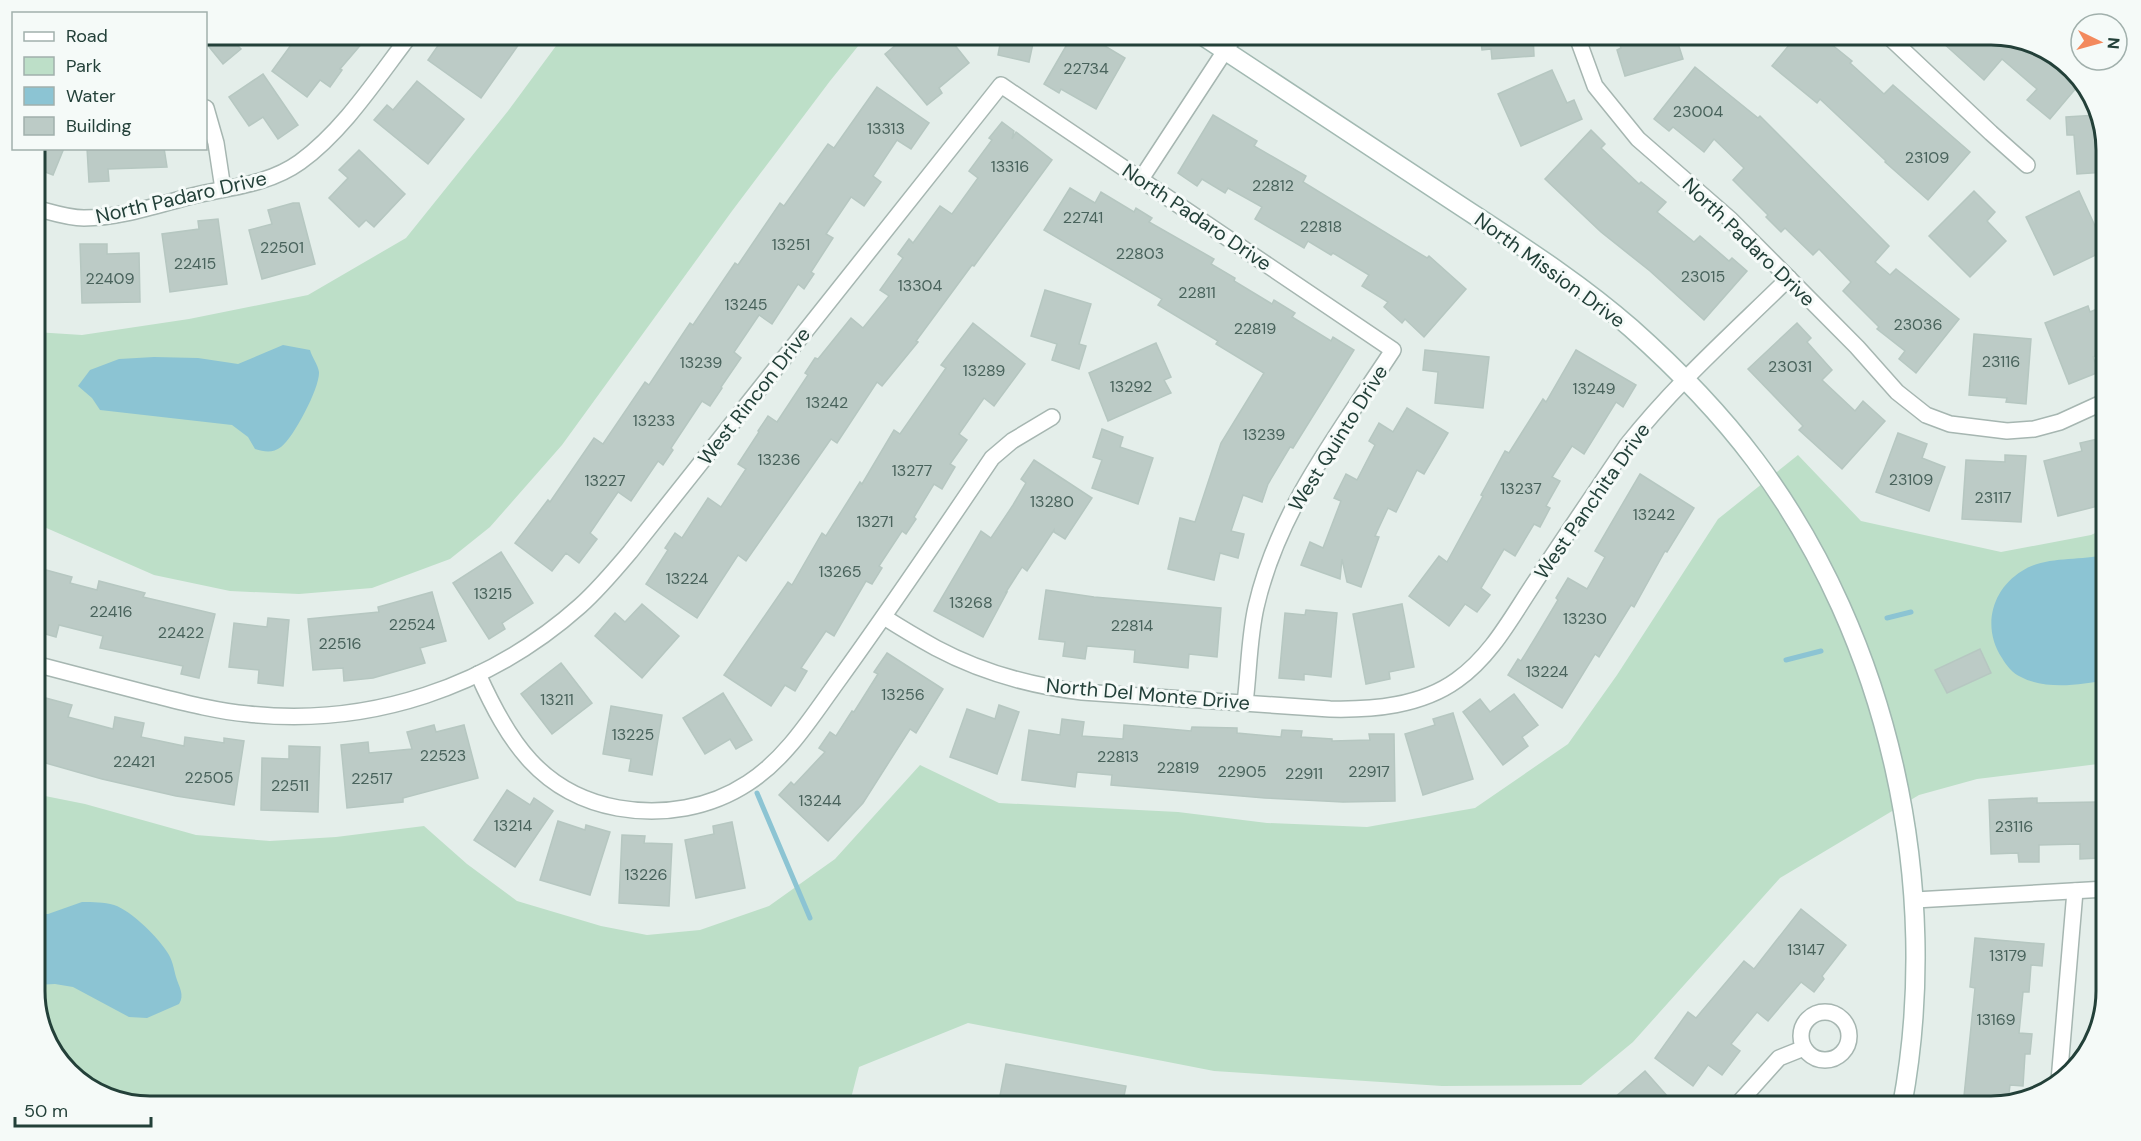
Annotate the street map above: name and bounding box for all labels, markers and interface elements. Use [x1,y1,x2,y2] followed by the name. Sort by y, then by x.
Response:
[12,12,207,150] legend
[2069,12,2129,72] north arrow
[66,24,108,48] text: Road
[2102,37,2124,50] text: N
[66,54,102,78] text: Park
[1063,58,1109,79] house number: 22734
[66,84,116,108] text: Water
[1673,101,1723,122] house number: 23004
[66,114,131,138] text: Building
[867,118,905,139] house number: 13313
[1905,147,1949,168] house number: 23109
[991,156,1029,177] house number: 13316
[1117,157,1277,277] street label: North Padaro Drive
[93,165,269,229] street label: North Padaro Drive
[1677,172,1821,312] street label: North Padaro Drive
[1252,175,1294,196] house number: 22812
[1063,207,1103,228] house number: 22741
[1469,207,1631,333] street label: North Mission Drive
[1300,216,1342,237] house number: 22818
[772,234,810,255] house number: 13251
[260,237,304,258] house number: 22501
[1116,243,1164,264] house number: 22803
[174,253,216,274] house number: 22415
[1681,266,1725,287] house number: 23015
[86,268,134,289] house number: 22409
[898,275,943,296] house number: 13304
[1178,282,1216,303] house number: 22811
[725,294,767,315] house number: 13245
[1893,314,1943,335] house number: 23036
[1234,318,1276,339] house number: 22819
[692,322,816,470] street label: West Rincon Drive
[1982,351,2020,372] house number: 23116
[680,352,722,373] house number: 13239
[1768,356,1812,377] house number: 23031
[963,360,1005,381] house number: 13289
[1283,360,1393,516] street label: West Quinto Drive
[1110,376,1152,397] house number: 13292
[1572,378,1616,399] house number: 13249
[806,392,848,413] house number: 13242
[633,410,675,431] house number: 13233
[1528,418,1656,584] street label: West Panchita Drive
[1243,424,1285,445] house number: 13239
[757,449,801,470] house number: 13236
[892,460,932,481] house number: 13277
[1889,469,1933,490] house number: 23109
[584,470,626,491] house number: 13227
[1500,478,1542,499] house number: 13237
[1975,487,2011,508] house number: 23117
[1030,491,1074,512] house number: 13280
[1633,504,1675,525] house number: 13242
[857,511,894,532] house number: 13271
[818,561,862,582] house number: 13265
[666,568,708,589] house number: 13224
[474,583,512,604] house number: 13215
[949,592,993,613] house number: 13268
[90,601,132,622] house number: 22416
[1563,608,1607,629] house number: 13230
[389,614,436,635] house number: 22524
[1111,615,1153,636] house number: 22814
[158,622,204,643] house number: 22422
[318,633,362,654] house number: 22516
[1526,661,1568,682] house number: 13224
[1045,672,1251,716] street label: North Del Monte Drive
[881,684,925,705] house number: 13256
[540,689,574,710] house number: 13211
[612,724,654,745] house number: 13225
[420,745,466,766] house number: 22523
[1097,746,1139,767] house number: 22813
[113,751,155,772] house number: 22421
[1157,757,1199,778] house number: 22819
[1217,761,1267,782] house number: 22905
[1348,761,1390,782] house number: 22917
[1285,763,1323,784] house number: 22911
[185,767,233,788] house number: 22505
[351,768,393,789] house number: 22517
[271,775,309,796] house number: 22511
[799,790,842,811] house number: 13244
[494,815,532,836] house number: 13214
[1995,816,2033,837] house number: 23116
[625,864,667,885] house number: 13226
[1787,939,1825,960] house number: 13147
[1989,945,2027,966] house number: 13179
[1977,1009,2015,1030] house number: 13169
[15,1090,152,1128] scale bar
[24,1099,68,1123] text: 50 m

